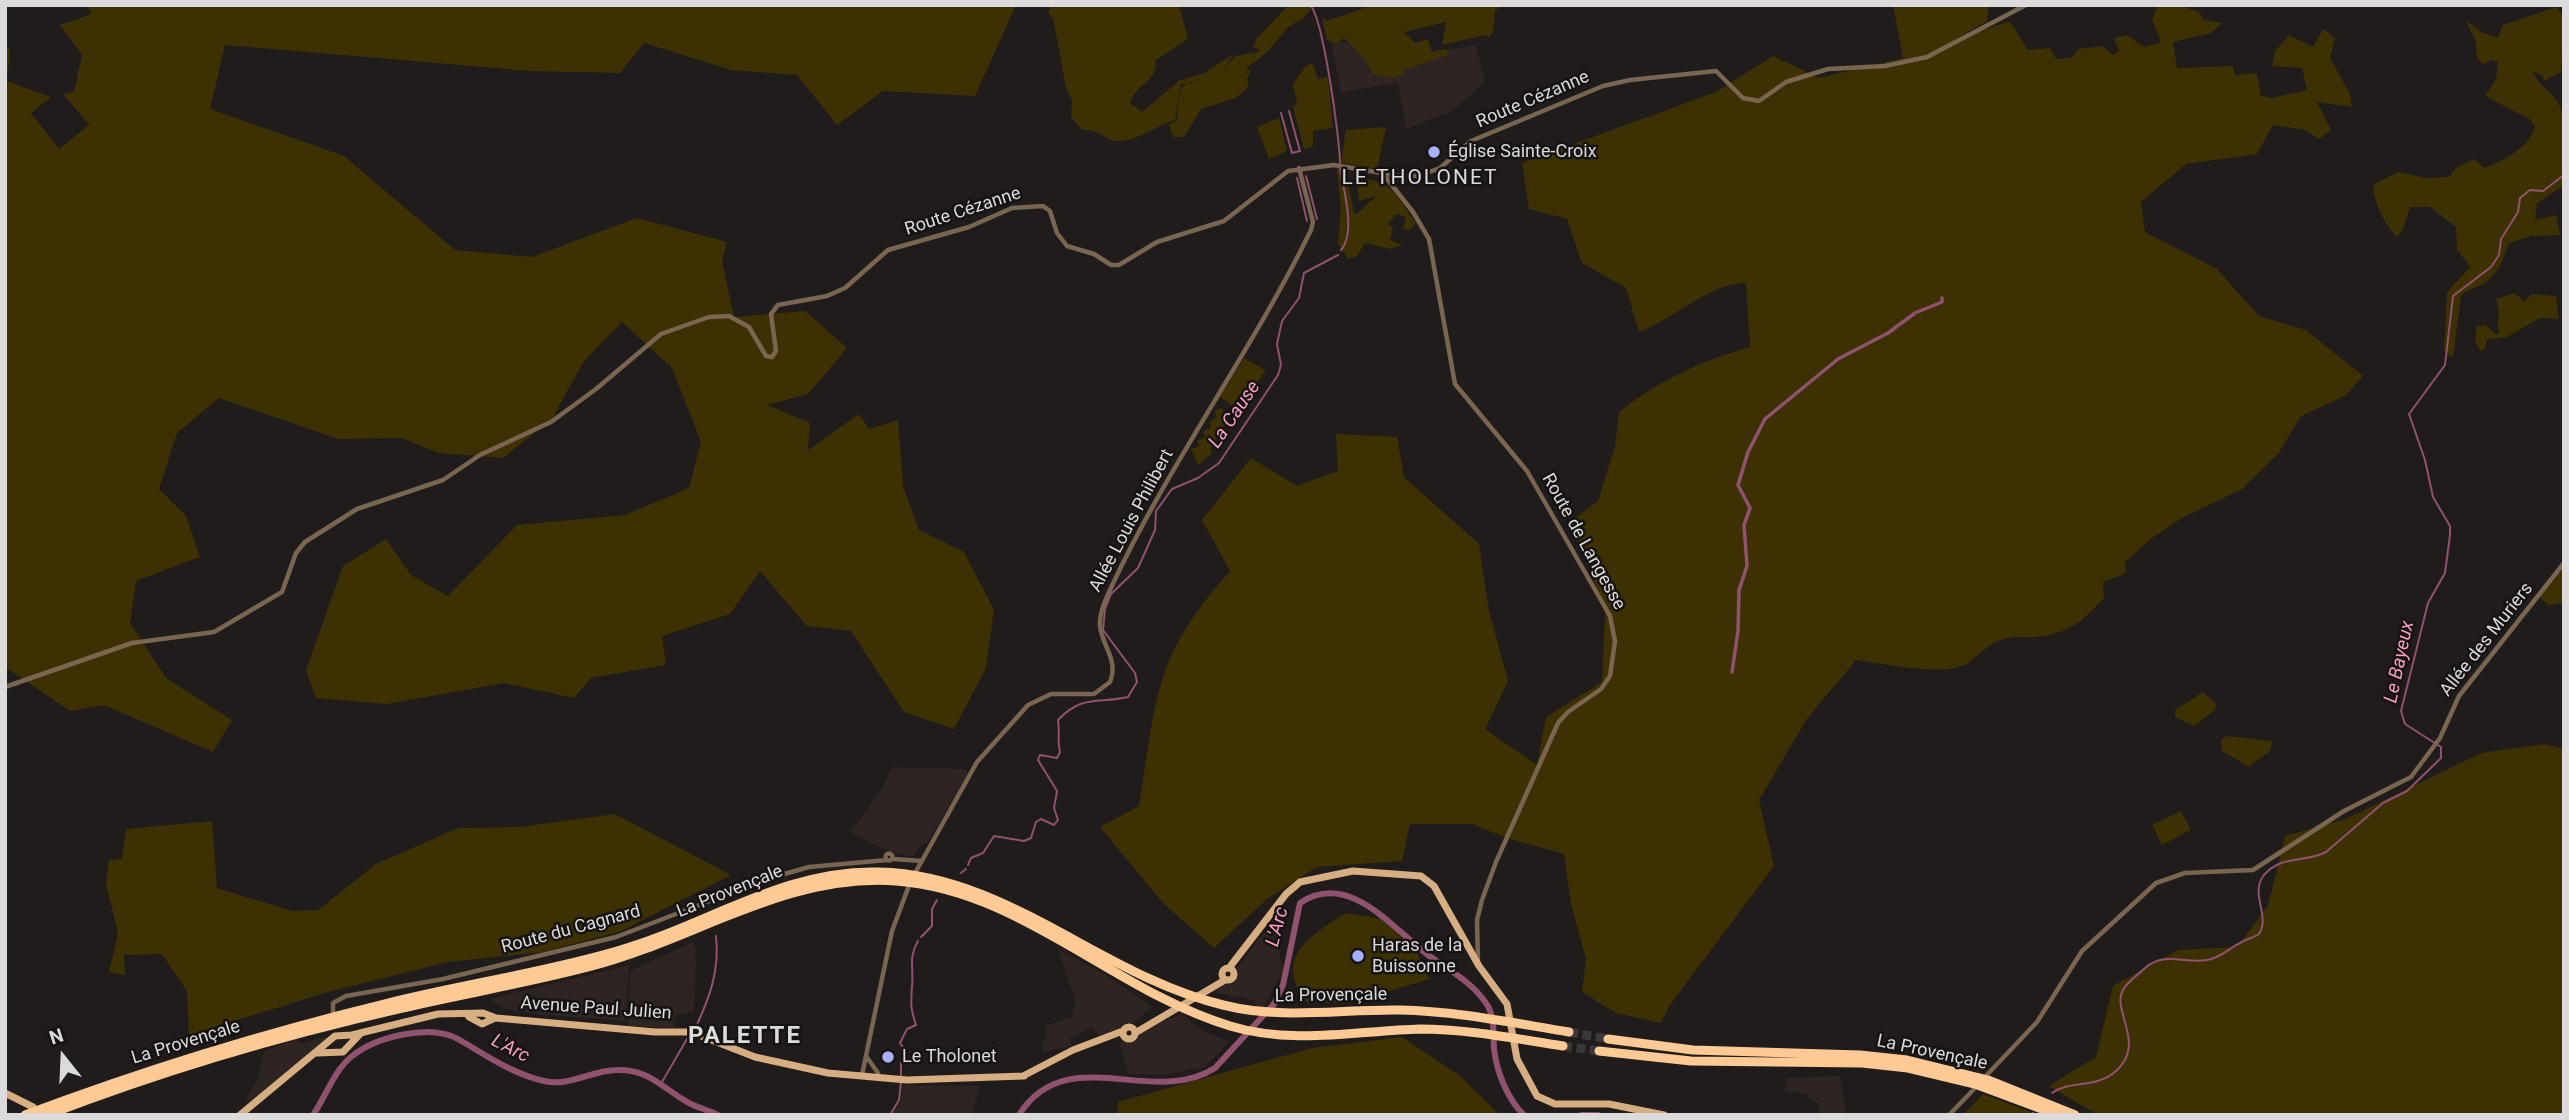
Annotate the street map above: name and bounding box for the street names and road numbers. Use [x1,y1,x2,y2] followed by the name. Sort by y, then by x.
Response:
[1473,67,1593,133] street label: Route Cézanne
[902,183,1024,241] street label: Route Cézanne
[1085,446,1179,596] street label: Allée Louis Philibert
[1537,470,1629,614] street label: Route de Langesse
[2436,579,2538,701] street label: Allée des Muriers
[674,861,786,923] street label: La Provençale
[499,901,643,959] street label: Route du Cagnard
[1275,984,1387,1008] street label: La Provençale
[520,993,672,1025] street label: Avenue Paul Julien
[129,1016,243,1070] street label: La Provençale
[1875,1031,1989,1075] street label: La Provençale

